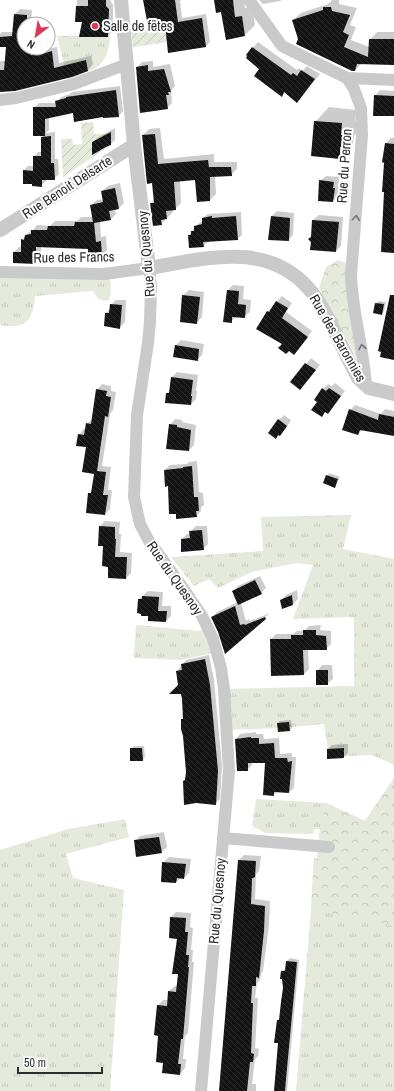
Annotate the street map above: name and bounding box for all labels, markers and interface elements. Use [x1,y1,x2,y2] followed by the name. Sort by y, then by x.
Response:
[16,16,56,56] north arrow
[103,17,173,35] place label: Salle de fëtes
[90,21,100,31] marker: Salle de fëtes
[24,37,37,52] text: N
[332,128,356,204] street label: Rue du Perron
[19,151,115,223] street label: Rue Benoit Delsarte
[133,210,159,298] street label: Rue du Quesnoy
[351,215,360,222] one-way arrow
[33,247,115,267] street label: Rue des Francs
[306,291,370,385] street label: Rue des Baronnies
[358,344,367,351] one-way arrow
[143,538,207,619] street label: Rue du Quesnoy
[204,857,230,945] street label: Rue du Quesnoy
[18,1049,102,1075] scale bar
[24,1055,46,1071] text: 50 m

